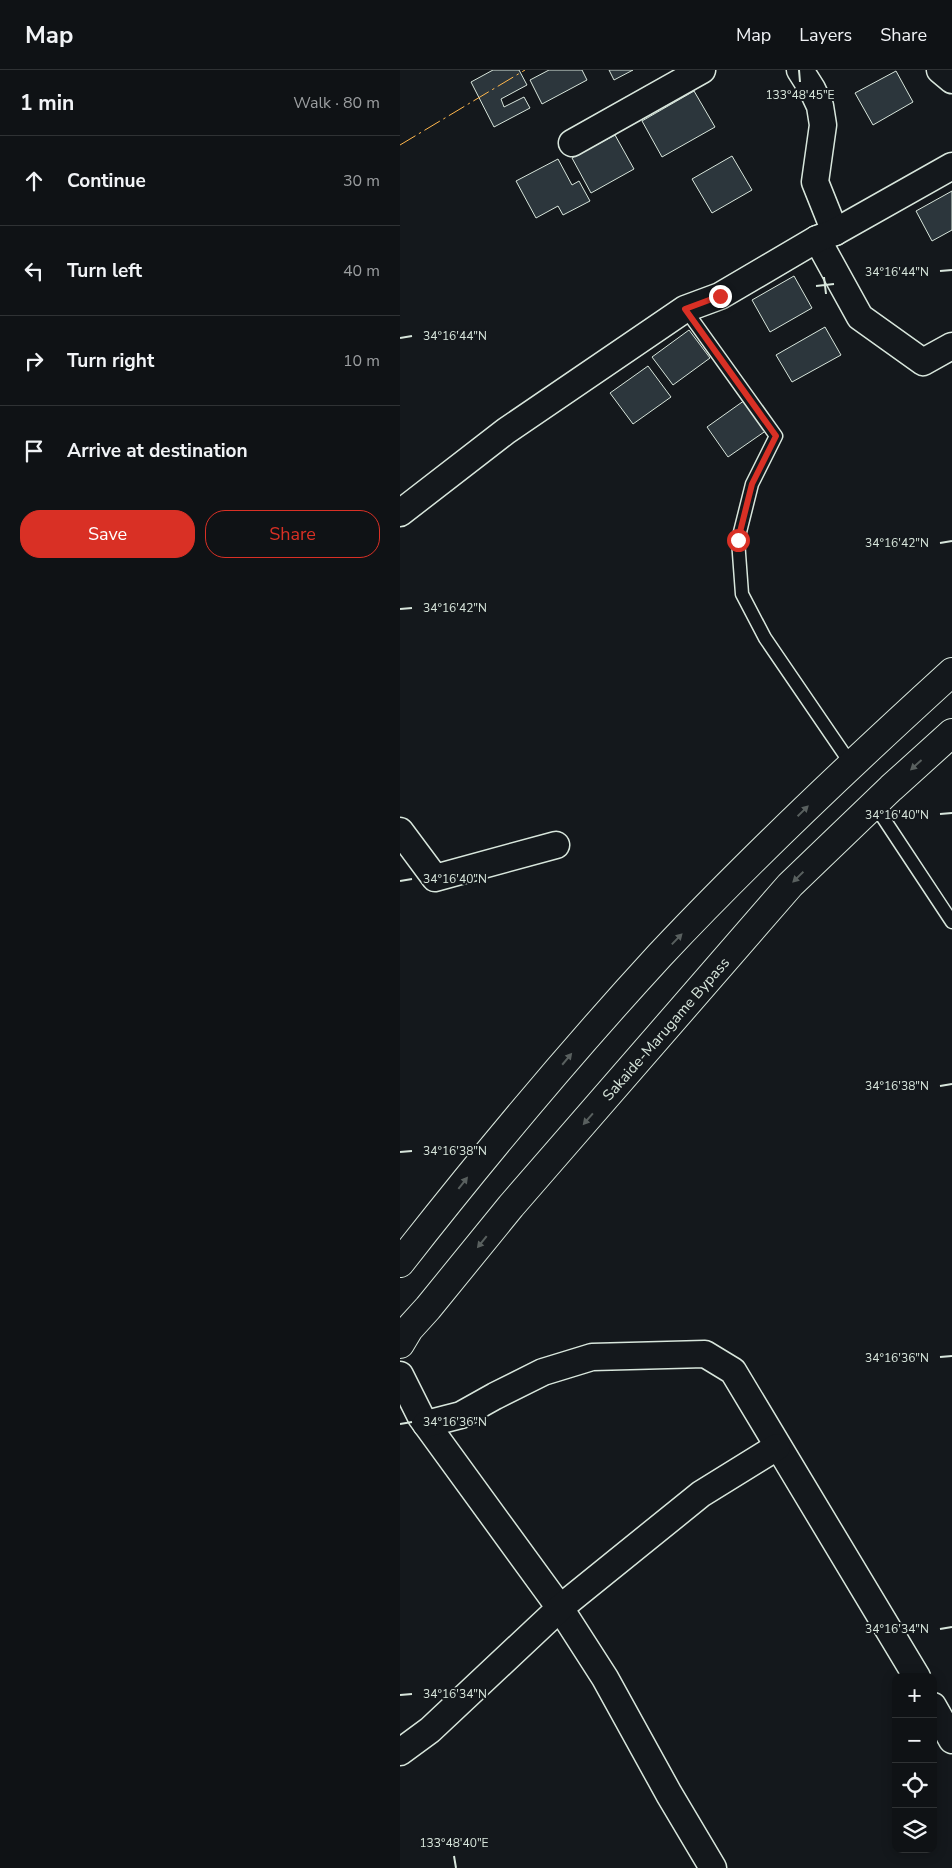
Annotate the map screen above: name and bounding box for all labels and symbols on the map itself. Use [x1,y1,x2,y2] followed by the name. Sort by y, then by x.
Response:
[765,87,835,103] text: 133°48'45"E
[865,264,929,280] text: 34°16'44"N
[709,285,732,308] route end
[423,328,487,344] text: 34°16'44"N
[727,529,750,552] route start
[865,535,929,551] text: 34°16'42"N
[423,600,487,616] text: 34°16'42"N
[910,759,922,771] one-way arrow
[797,805,809,817] one-way arrow
[865,807,929,823] text: 34°16'40"N
[423,871,487,887] text: 34°16'40"N
[792,871,804,883] one-way arrow
[671,933,683,945] one-way arrow
[598,953,734,1105] street label: Sakaide-Marugame Bypass
[562,1052,573,1065] one-way arrow
[865,1078,929,1094] text: 34°16'38"N
[582,1112,594,1124] one-way arrow
[423,1143,487,1159] text: 34°16'38"N
[457,1177,468,1190] one-way arrow
[477,1235,488,1248] one-way arrow
[865,1350,929,1366] text: 34°16'36"N
[423,1414,487,1430] text: 34°16'36"N
[865,1621,929,1637] text: 34°16'34"N
[423,1686,487,1702] text: 34°16'34"N
[419,1835,489,1851] text: 133°48'40"E

